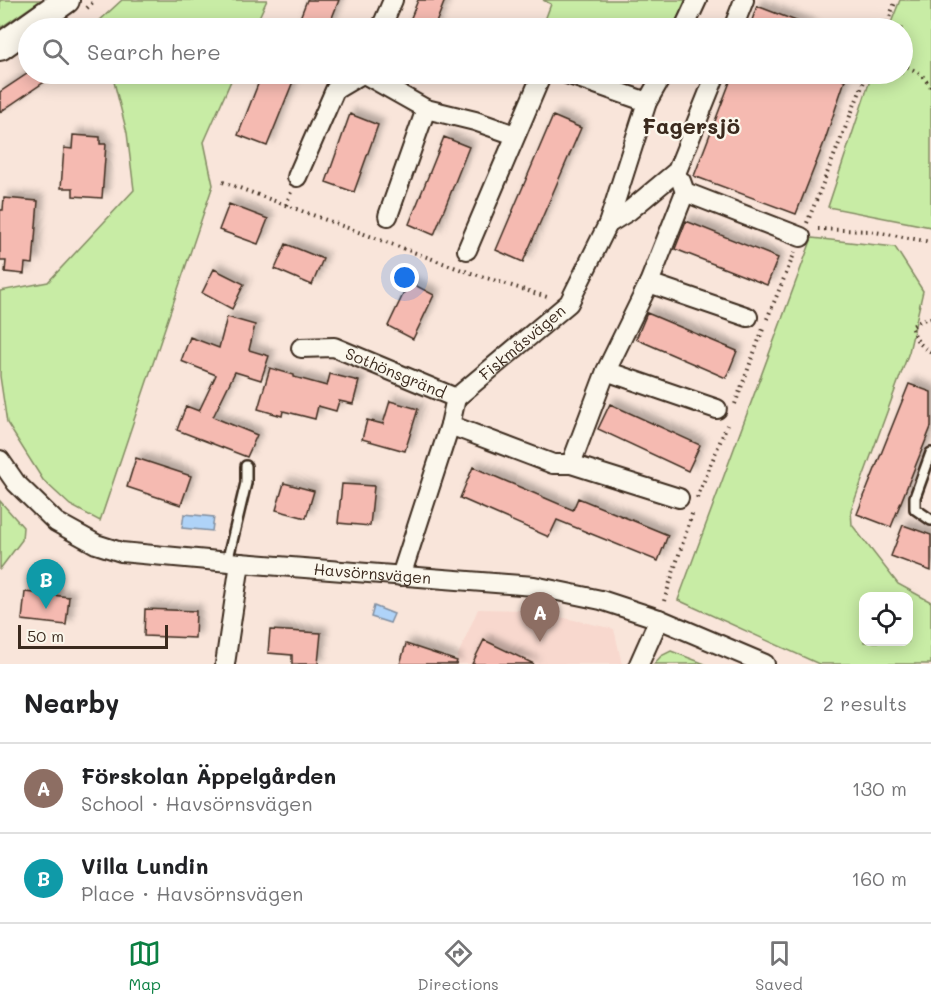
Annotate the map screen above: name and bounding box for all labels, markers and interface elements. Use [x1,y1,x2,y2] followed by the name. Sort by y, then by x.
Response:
[18,18,913,84] search box
[39,35,72,68] icon: search
[87,37,221,66] text: Search here
[642,111,740,140] district label: Fagersjö
[390,263,419,292] your location
[474,300,569,384] street label: Fiskmåsvägen
[343,342,449,403] street label: Sothönsgränd
[313,558,432,588] street label: Havsörnsvägen
[26,560,66,609] pin: B
[520,592,560,642] pin: A
[859,592,913,646] map controls
[859,592,913,646] button: locate
[18,622,168,650] scale bar
[27,625,64,646] text: 50 m
[24,686,119,720] text: Nearby
[823,690,907,716] text: 2 results
[81,761,336,790] text: Förskolan Äppelgården
[37,775,50,801] text: A
[852,775,907,801] text: 130 m
[81,790,313,816] text: School · Havsörnsvägen
[81,851,208,880] text: Villa Lundin
[37,865,50,891] text: B
[851,865,907,891] text: 160 m
[81,880,303,906] text: Place · Havsörnsvägen
[128,937,161,994] tab: Map
[418,937,499,994] tab: Directions
[755,937,803,994] tab: Saved

